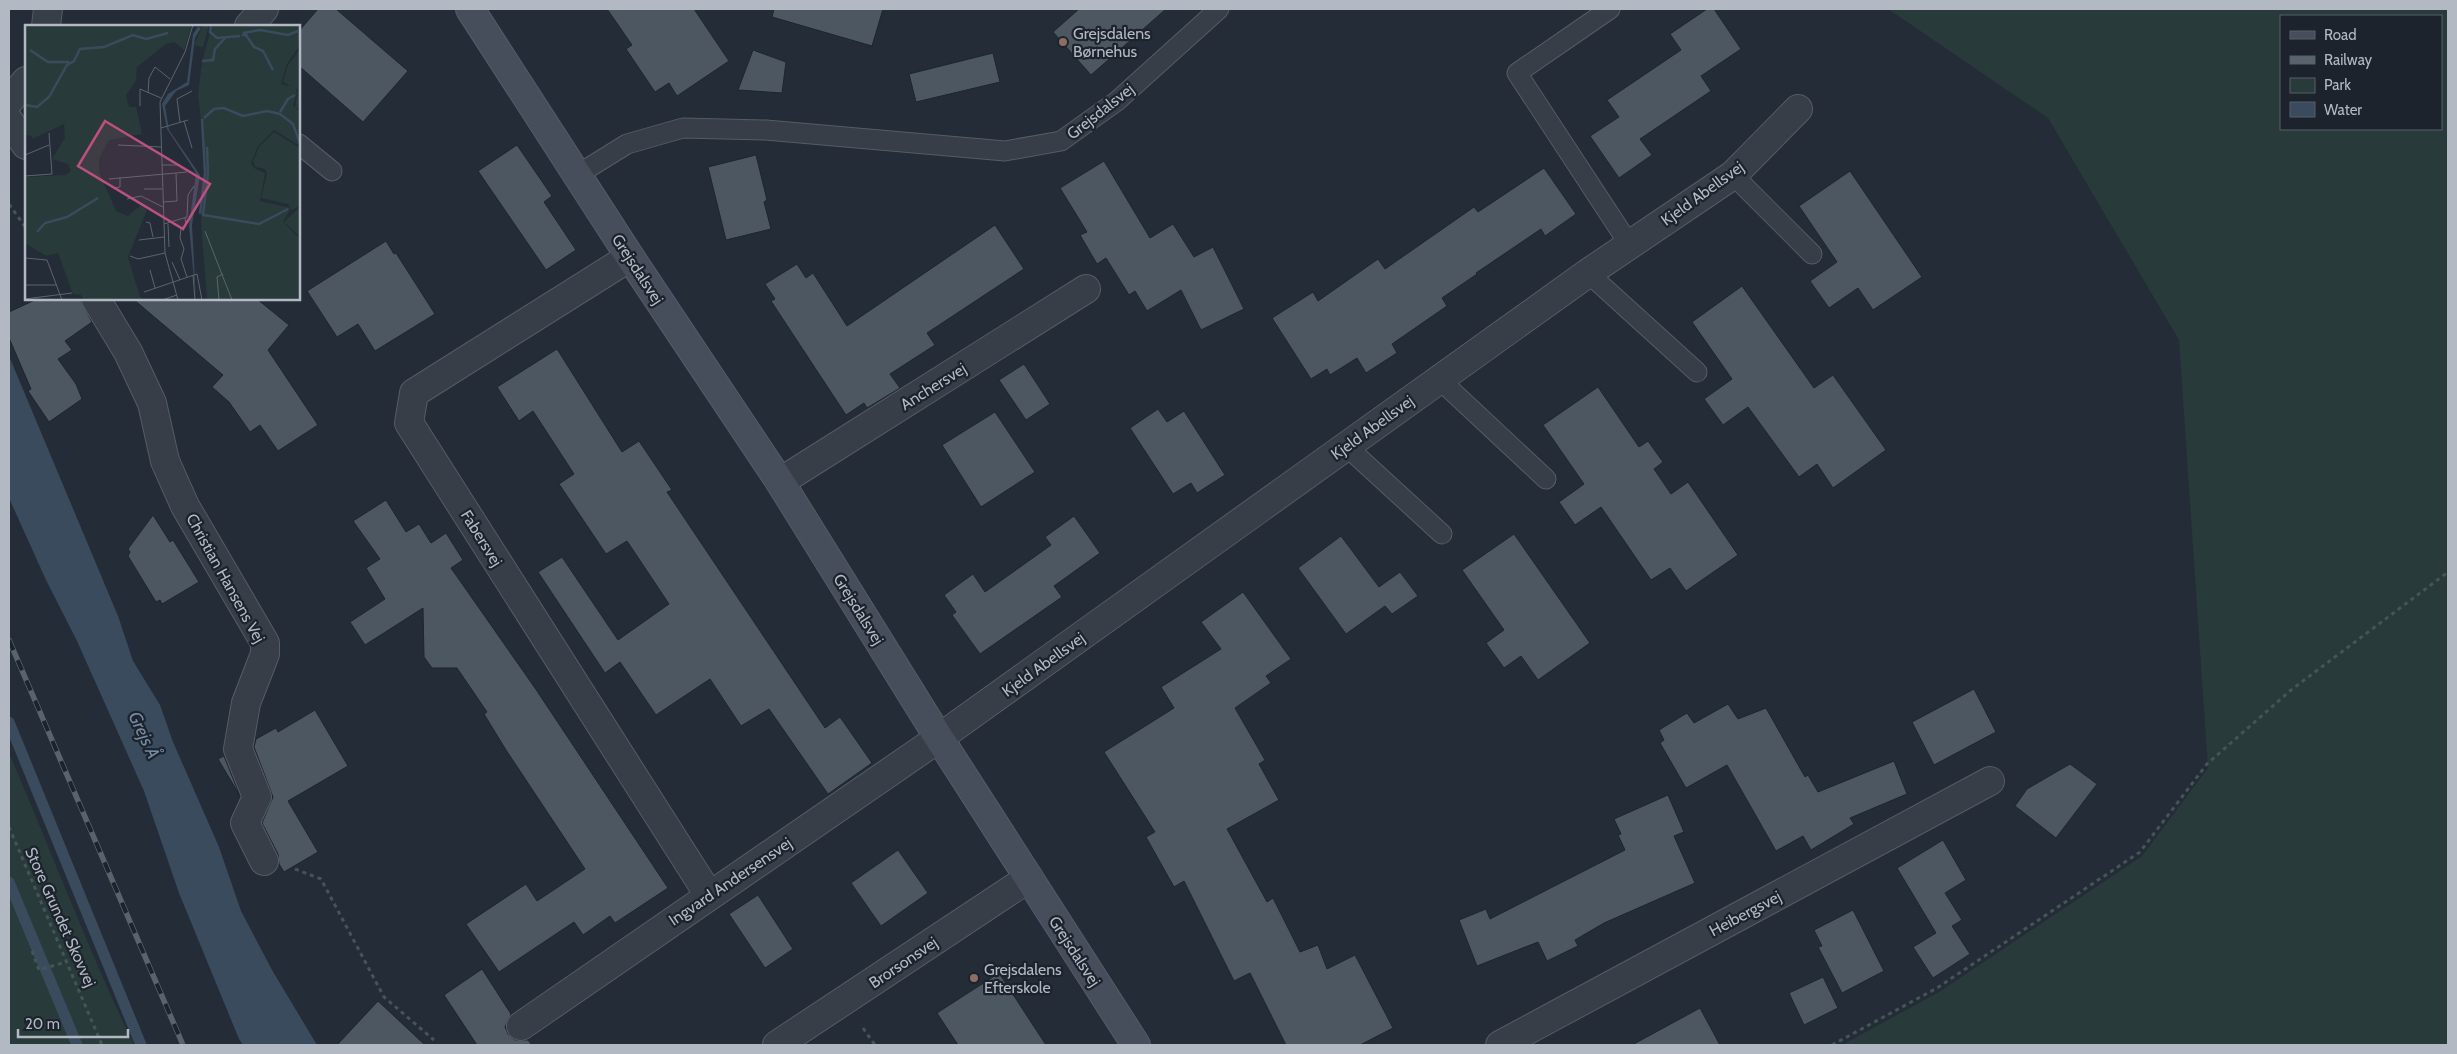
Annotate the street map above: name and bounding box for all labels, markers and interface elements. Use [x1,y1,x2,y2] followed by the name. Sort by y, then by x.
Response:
[2280,15,2442,130] legend
[1073,24,1151,61] place label: Grejsdalens Børnehus
[25,25,300,300] inset map
[2324,26,2357,44] text: Road
[1057,36,1069,48] marker: Grejsdalens Børnehus
[2324,51,2373,69] text: Railway
[2324,76,2351,94] text: Park
[1063,79,1138,144] street label: Grejsdalsvej
[2324,101,2362,119] text: Water
[1657,157,1747,230] street label: Kjeld Abellsvej
[608,231,667,308] street label: Grejsdalsvej
[897,359,970,414] street label: Anchersvej
[1327,391,1417,464] street label: Kjeld Abellsvej
[457,506,506,570] street label: Fabersvej
[182,510,269,646] street label: Christian Hansens Vej
[829,570,888,648] street label: Grejsdalsvej
[998,628,1088,701] street label: Kjeld Abellsvej
[124,708,165,762] water label: Grejs Å
[665,833,795,930] street label: Ingvard Andersensvej
[21,844,100,990] street label: Store Grundet Skovvej
[1706,887,1784,940] street label: Heibergsvej
[1045,913,1104,990] street label: Grejsdalsvej
[865,933,941,992] street label: Brorsonsvej
[984,960,1062,997] place label: Grejsdalens Efterskole
[968,972,980,984] marker: Grejsdalens Efterskole
[18,1006,128,1038] scale bar
[25,1015,60,1033] text: 20 m

